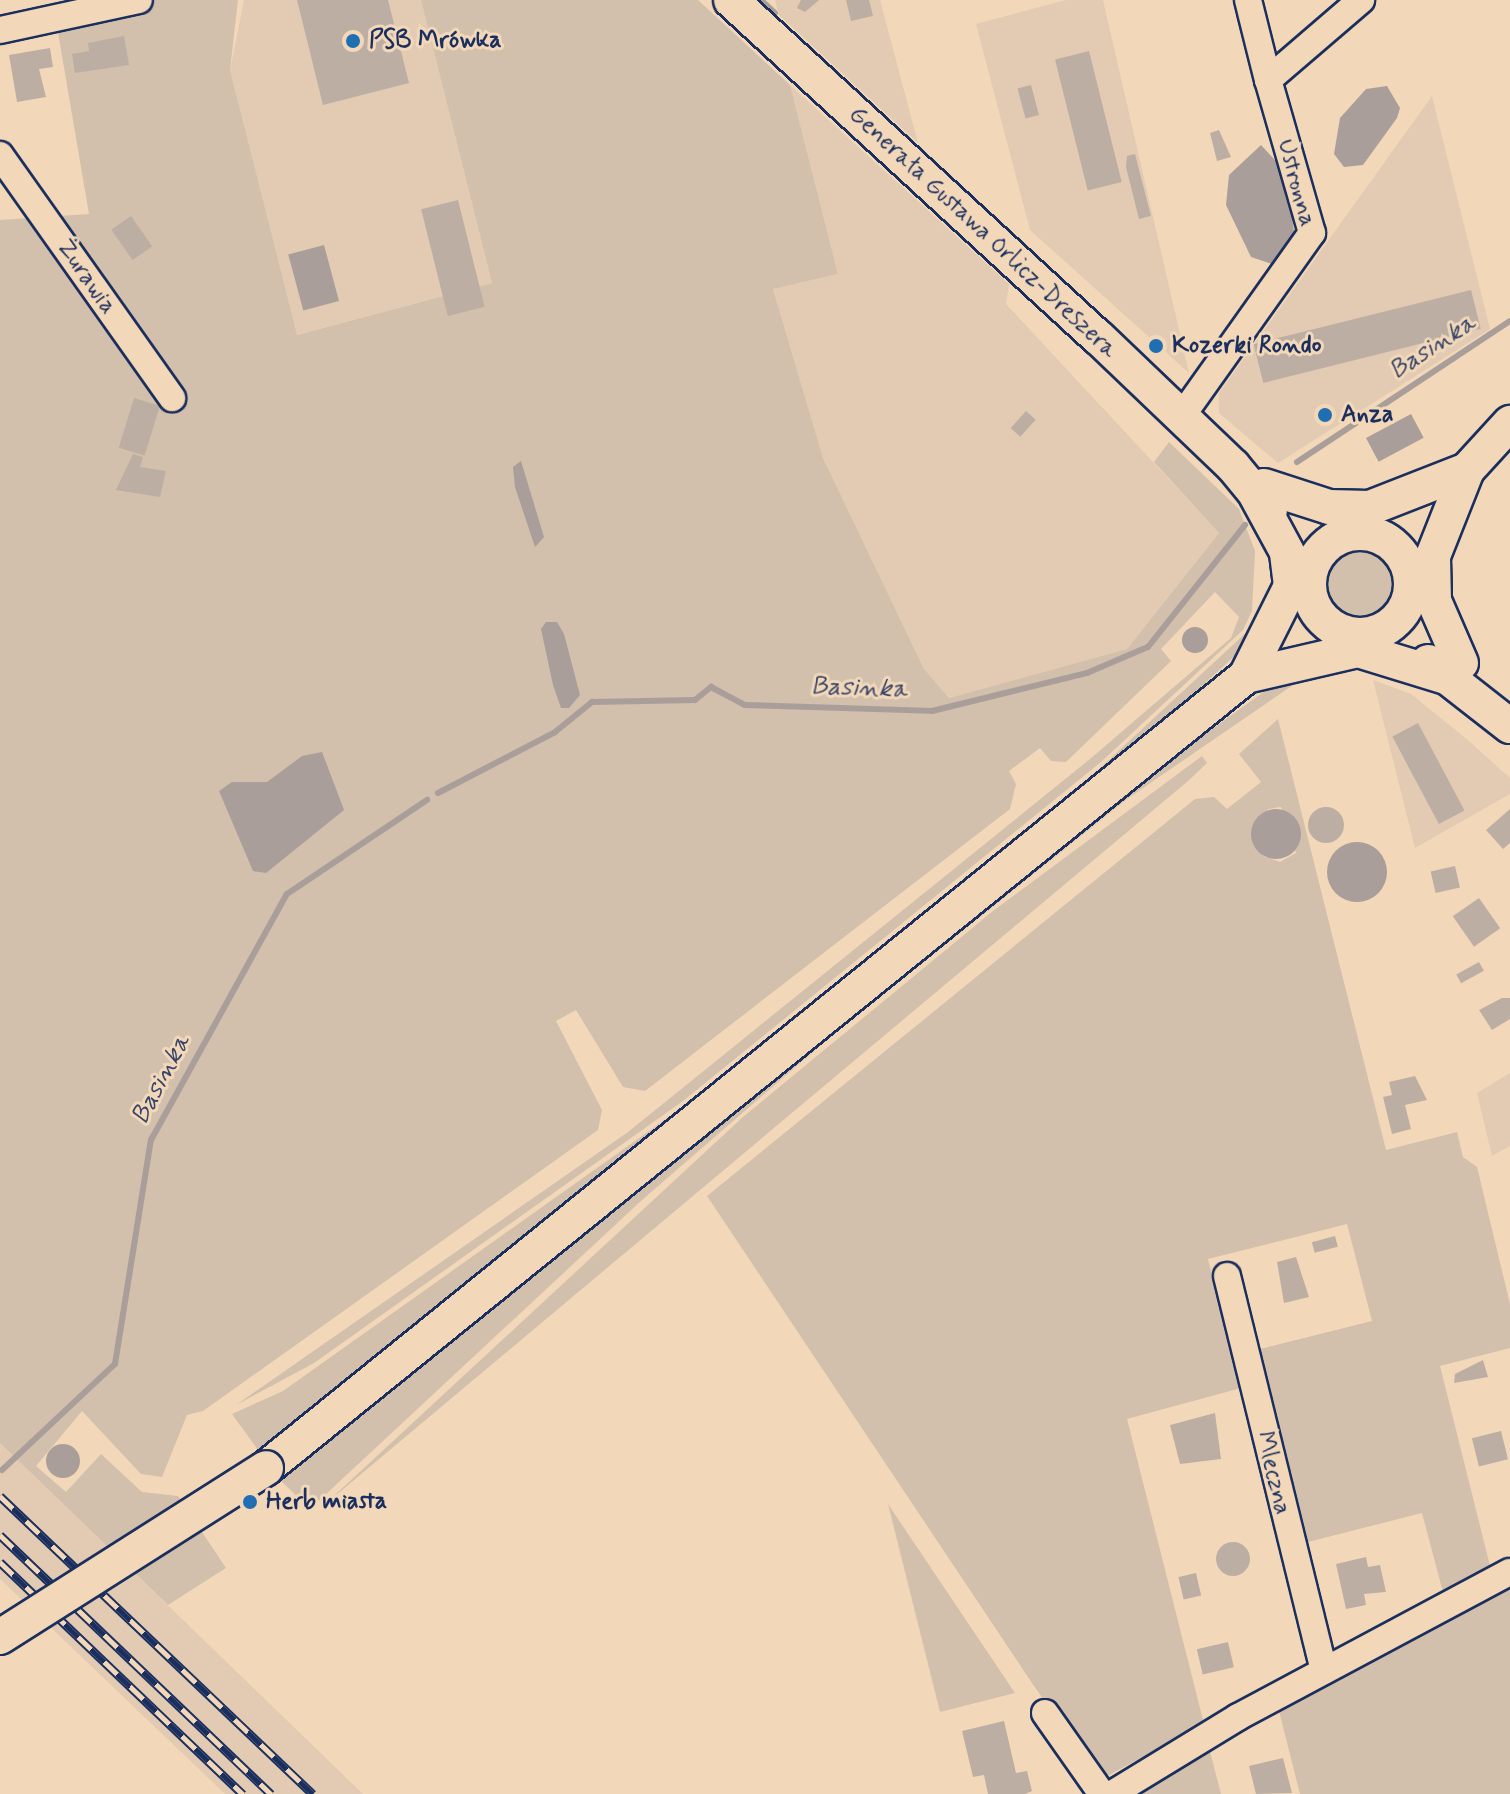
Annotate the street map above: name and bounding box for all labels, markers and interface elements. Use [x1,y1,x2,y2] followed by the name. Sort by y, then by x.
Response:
[369,27,502,55] place label: PSB Mrówka
[344,32,362,50] marker: PSB Mrówka
[841,99,1125,365] street label: Generała Gustawa Orlicz-Dreszera
[1271,136,1321,230] street label: Ustronna
[50,234,122,320] street label: Żurawia
[1384,309,1482,387] water label: Basinka
[1172,332,1318,360] place label: Kozerki Rondo
[1147,337,1165,355] marker: Kozerki Rondo
[1341,401,1393,429] place label: Anza
[1316,406,1334,424] marker: Anza
[810,672,908,706] water label: Basinka
[126,1030,198,1130] water label: Basinka
[1249,1429,1297,1517] street label: Mleczna
[266,1488,387,1516] place label: Herb miasta
[241,1493,259,1511] marker: Herb miasta

